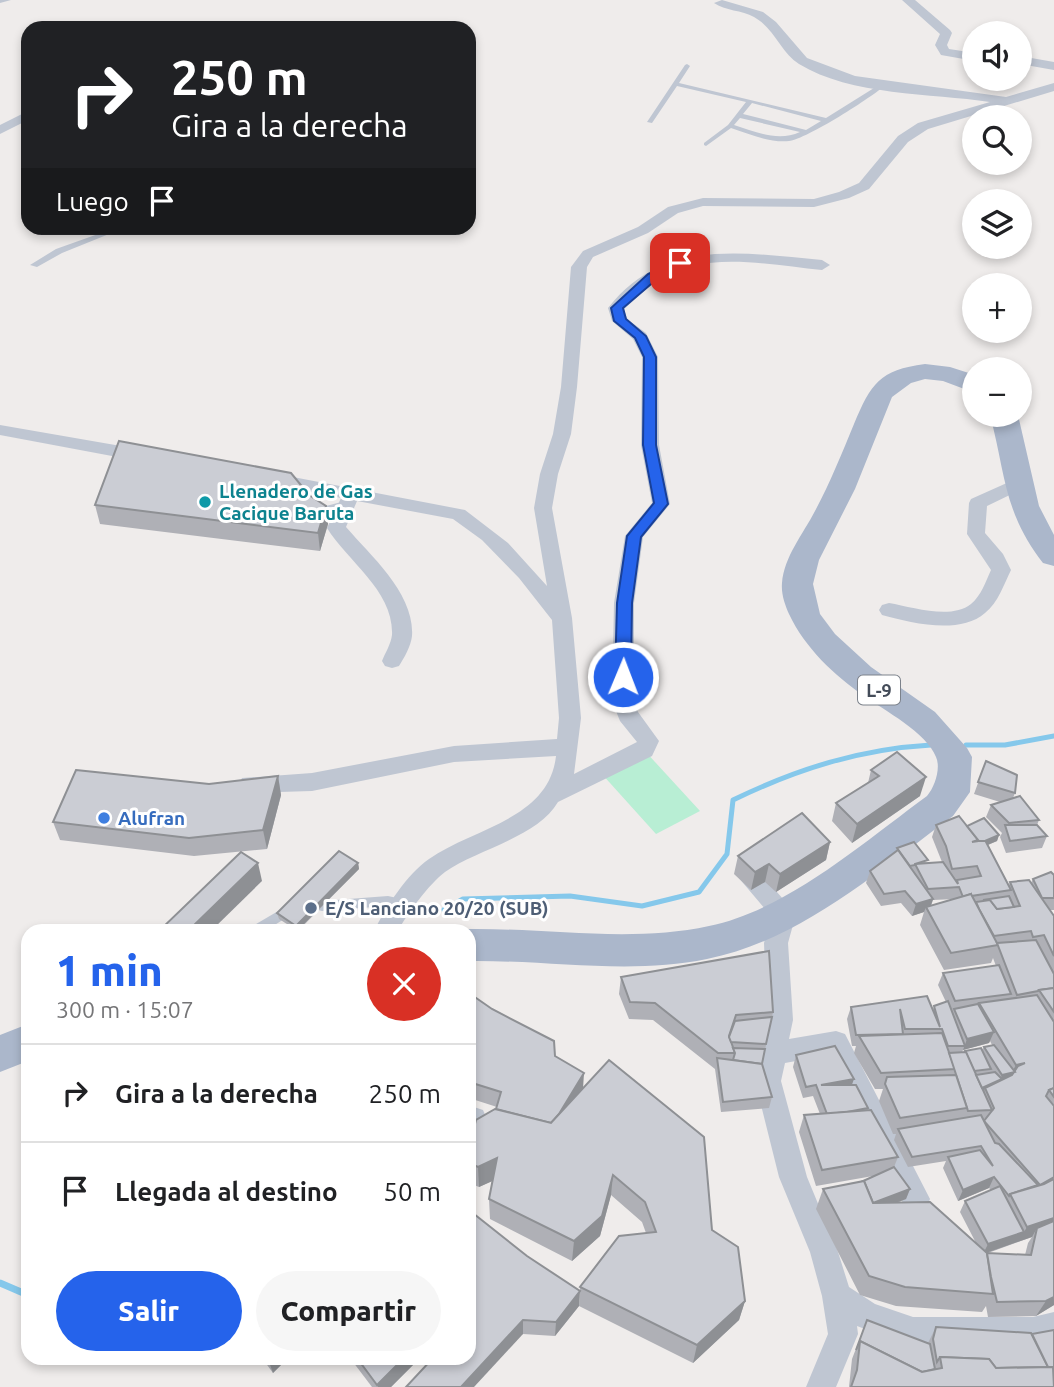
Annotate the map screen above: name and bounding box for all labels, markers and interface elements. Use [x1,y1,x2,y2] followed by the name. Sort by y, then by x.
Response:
[962,21,1032,427] map controls
[962,21,1032,91] button: sound
[56,49,147,140] icon: right
[171,49,308,104] text: 250 m
[962,105,1032,175] button: search
[171,107,408,143] text: Gira a la derecha
[143,182,181,220] icon: arrive
[56,187,129,216] text: Luego
[962,189,1032,259] button: layers
[650,233,710,293] pin
[661,244,699,282] icon: arrive
[962,273,1032,343] button: +
[962,357,1032,427] button: −
[219,480,373,524] place label: Llenadero de Gas Cacique Baruta
[197,494,213,510] marker: Llenadero de Gas Cacique Baruta
[586,640,660,714] position arrow
[858,676,900,704] road number: L-9
[118,807,185,829] place label: Alufran
[96,810,112,826] marker: Alufran
[325,897,549,919] place label: E/S Lanciano 20/20 (SUB)
[303,900,319,916] marker: E/S Lanciano 20/20 (SUB)
[56,947,163,994] text: 1 min
[367,947,441,1021] button: close
[56,997,194,1022] text: 300 m · 15:07
[56,1074,94,1112] icon: right
[115,1079,318,1108] text: Gira a la derecha
[369,1079,441,1108] text: 250 m
[56,1172,94,1210] icon: arrive
[115,1177,338,1206] text: Llegada al destino
[383,1177,441,1206] text: 50 m
[56,1271,242,1351] button: Salir
[256,1271,441,1351] button: Compartir

